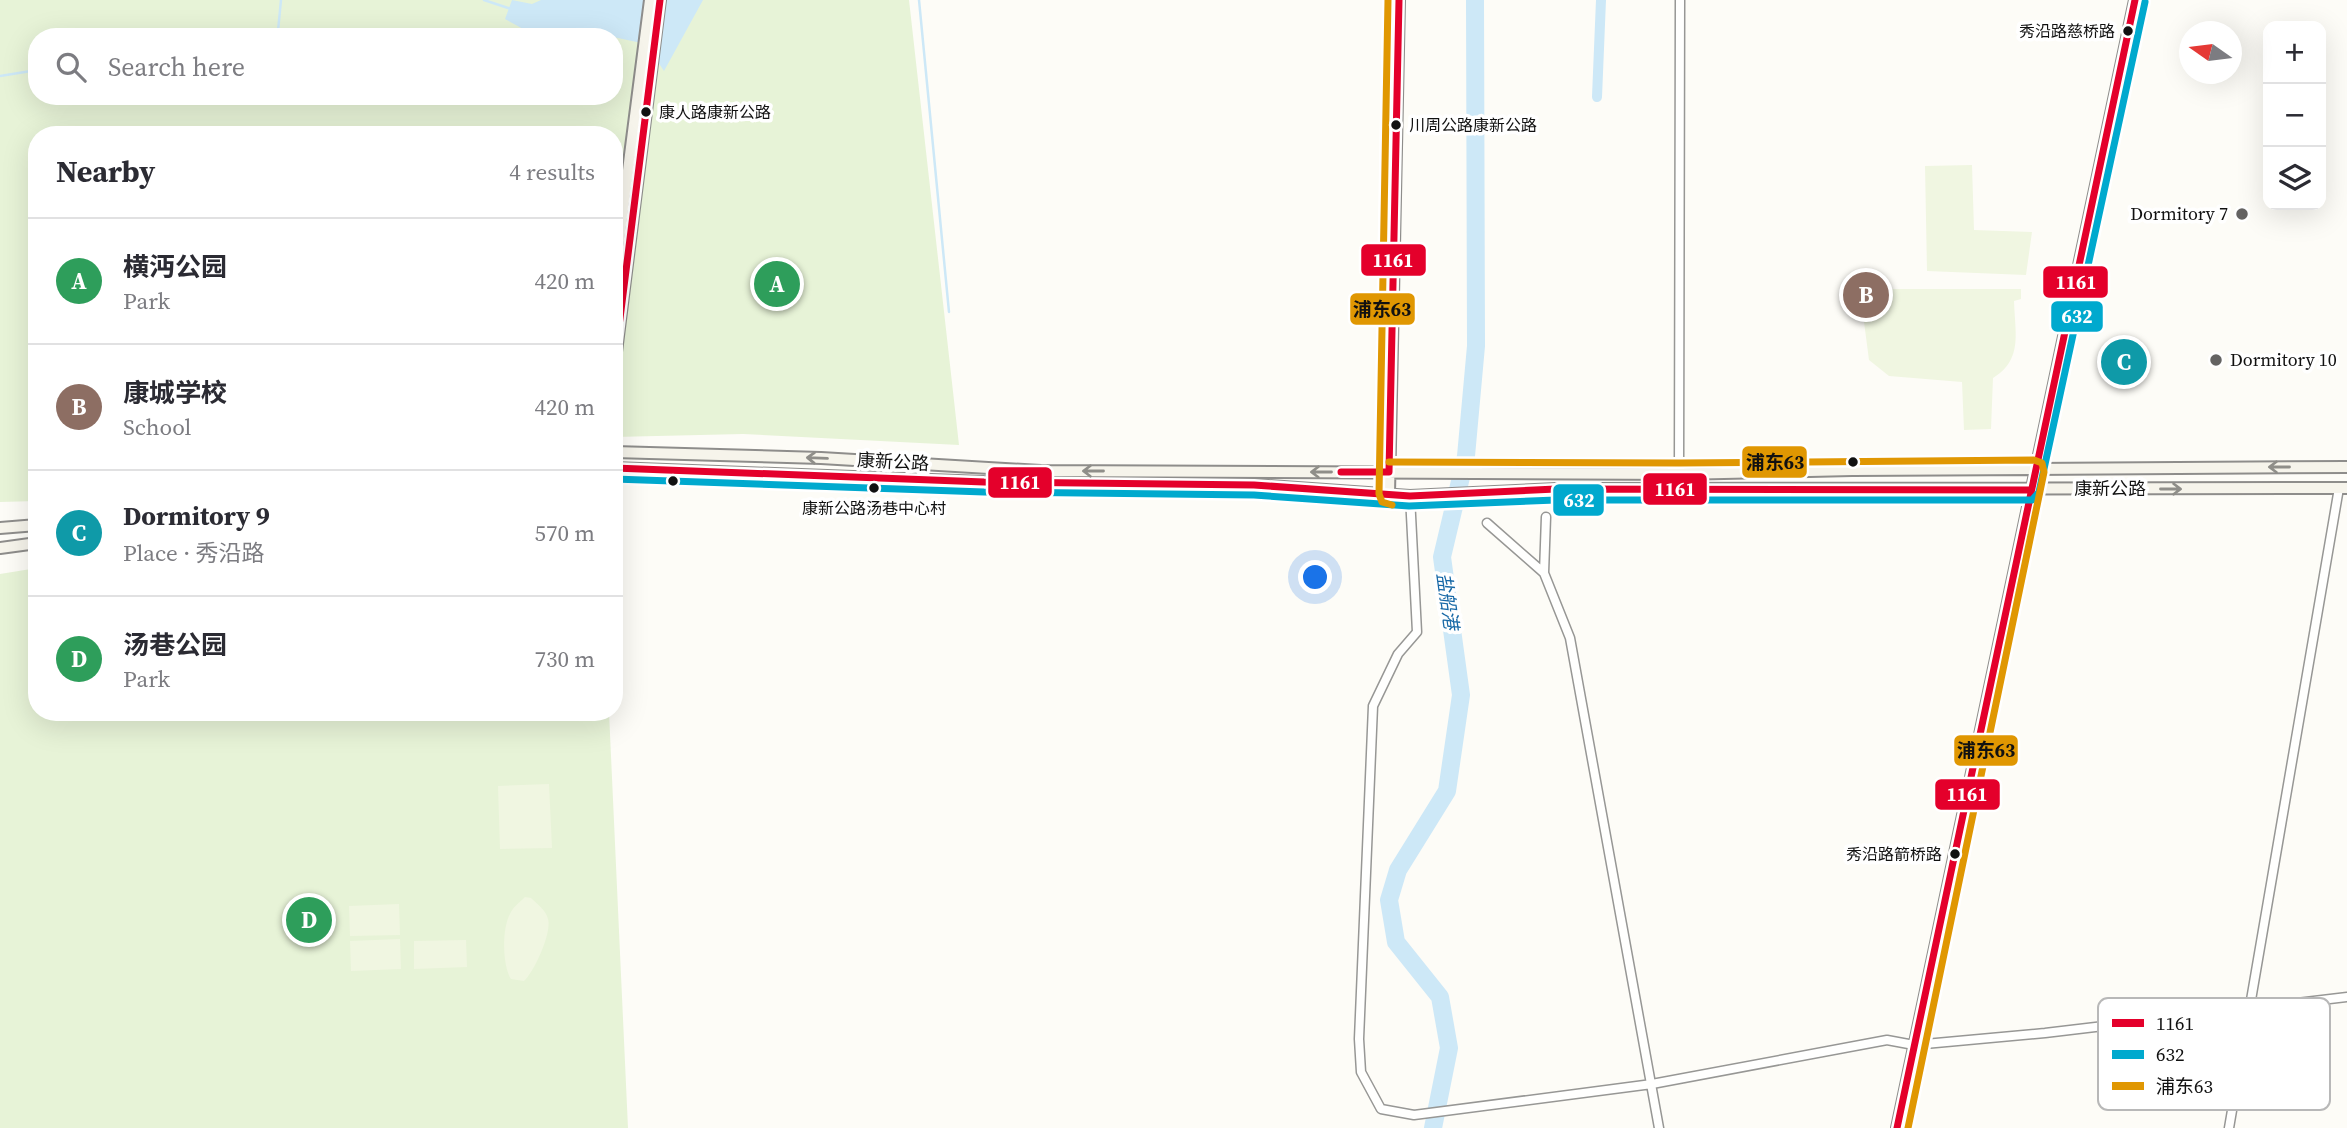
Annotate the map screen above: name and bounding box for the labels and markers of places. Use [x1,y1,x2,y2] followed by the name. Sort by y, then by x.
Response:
[2019,20,2115,42] place label: 秀沿路慈桥路
[2121,24,2135,38] marker: 秀沿路慈桥路
[659,101,771,123] place label: 康人路康新公路
[639,105,653,119] marker: 康人路康新公路
[1409,114,1537,136] place label: 川周公路康新公路
[1389,118,1403,132] marker: 川周公路康新公路
[2130,201,2228,226] place label: Dormitory 7
[2234,206,2250,222] marker: Dormitory 7
[754,258,800,310] pin: A
[1843,269,1889,321] pin: B
[2101,336,2147,388] pin: C
[2230,347,2337,372] place label: Dormitory 10
[2208,352,2224,368] marker: Dormitory 10
[1846,455,1860,469] unlabelled marker
[666,474,680,488] unlabelled marker
[867,481,881,495] marker: 康新公路汤巷中心村
[802,497,946,519] place label: 康新公路汤巷中心村
[1846,843,1942,865] place label: 秀沿路箭桥路
[1948,847,1962,861] marker: 秀沿路箭桥路
[286,894,332,946] pin: D

